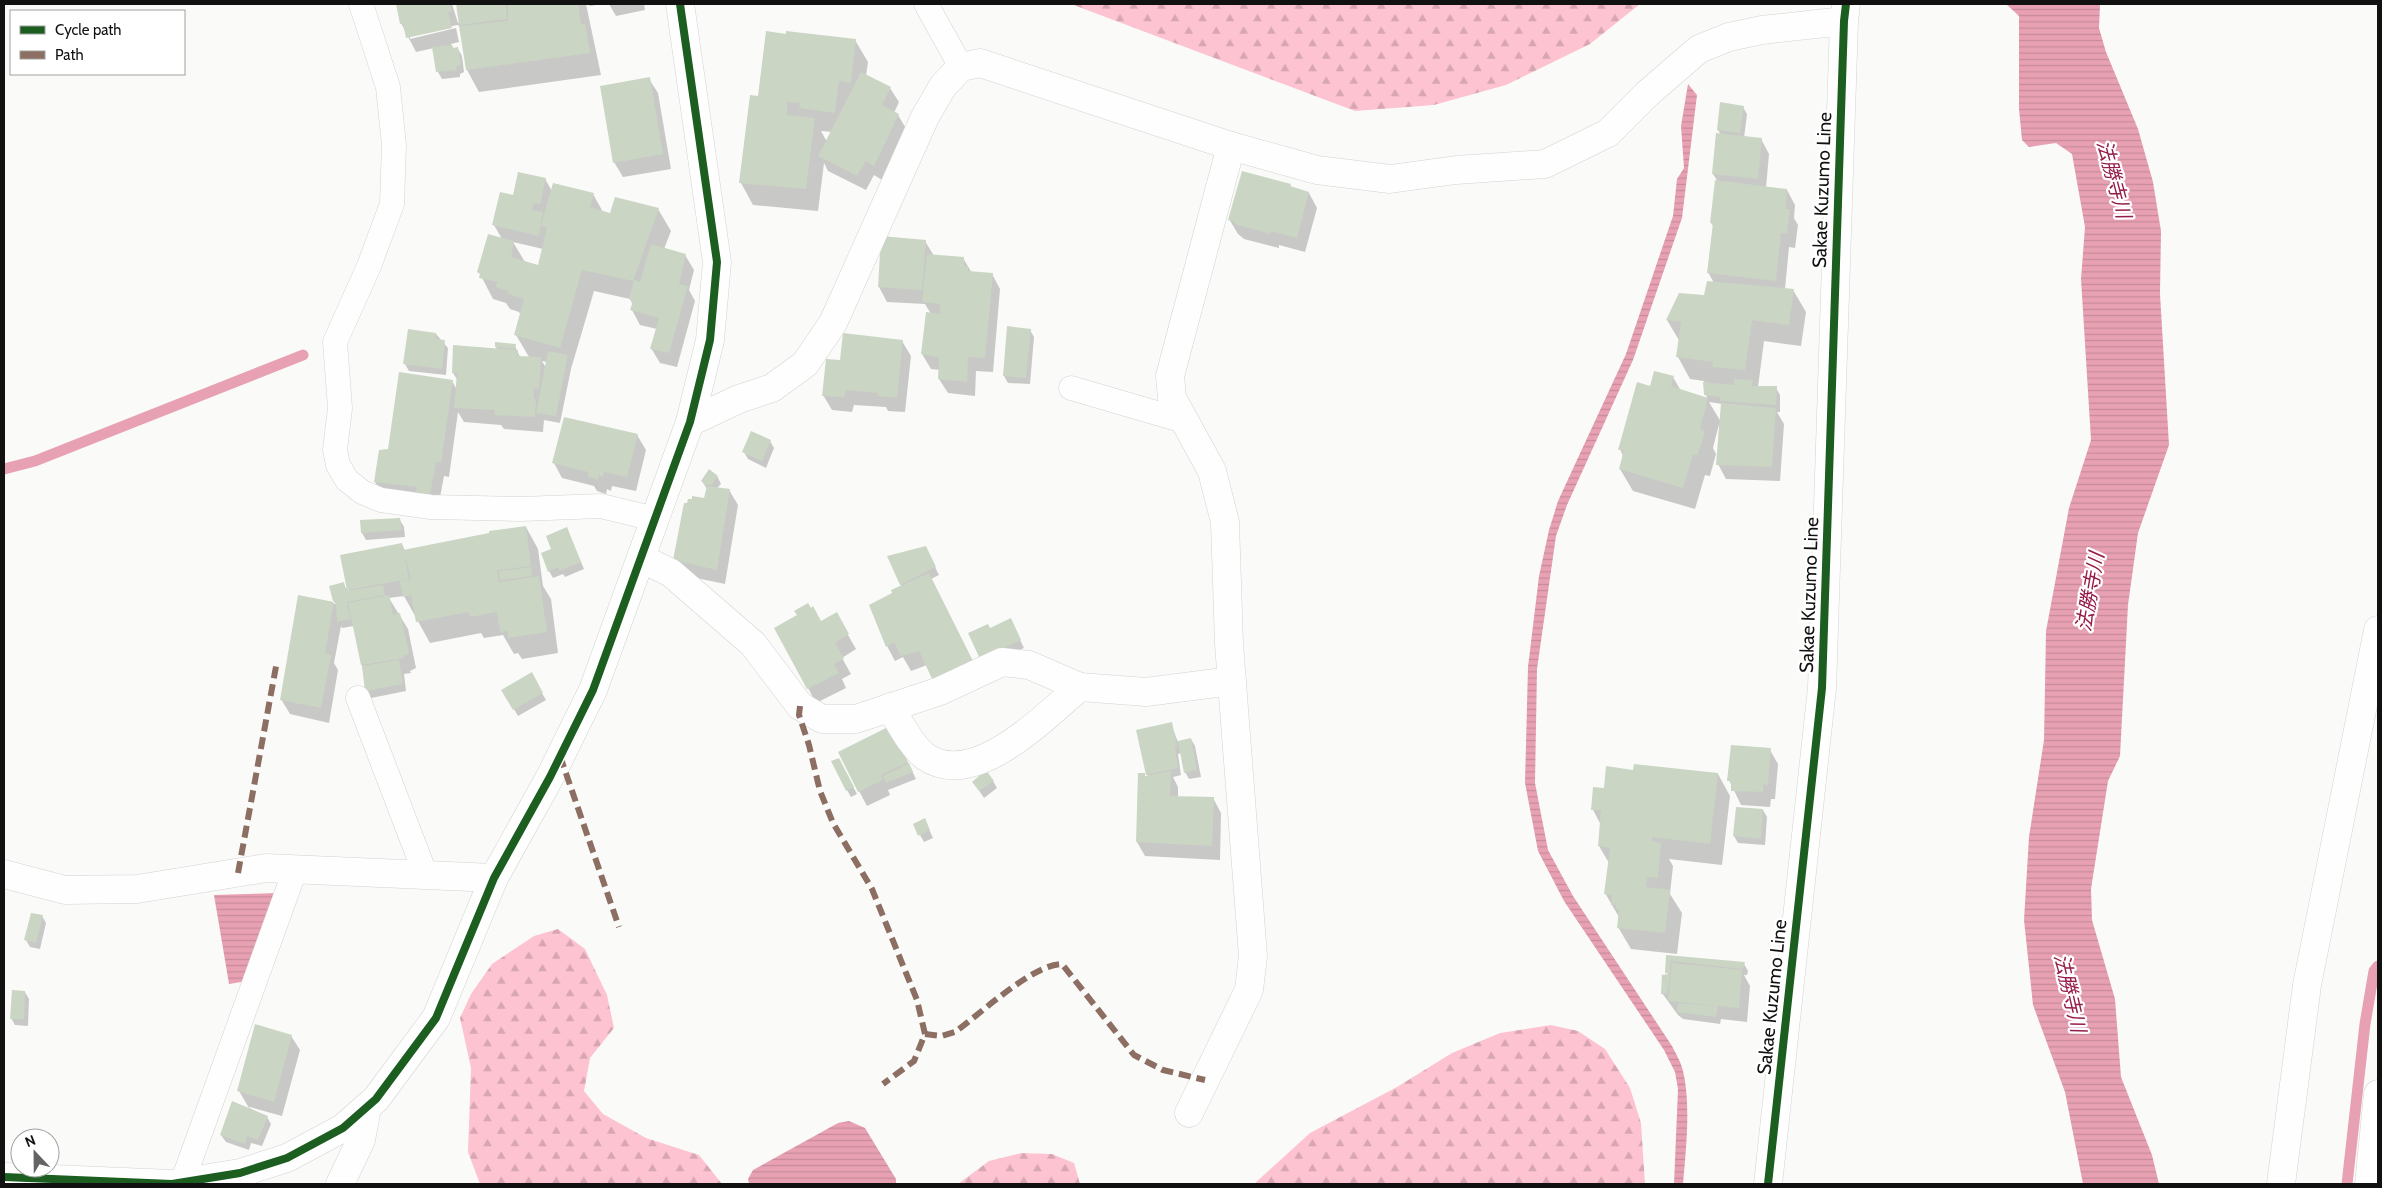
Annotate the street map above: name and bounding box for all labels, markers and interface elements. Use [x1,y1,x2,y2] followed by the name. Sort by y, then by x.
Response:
[10,10,185,75] legend
[55,21,121,39] text: Cycle path
[55,46,84,64] text: Path
[1808,111,1836,268] street label: Sakae Kuzumo Line
[2092,137,2136,223] water label: 法勝寺川
[1795,516,1823,673] street label: Sakae Kuzumo Line
[2071,549,2109,633] water label: 法勝寺川
[1752,918,1792,1076] street label: Sakae Kuzumo Line
[2049,951,2091,1037] water label: 法勝寺川
[10,1128,60,1178] north arrow
[22,1131,38,1151] text: N

